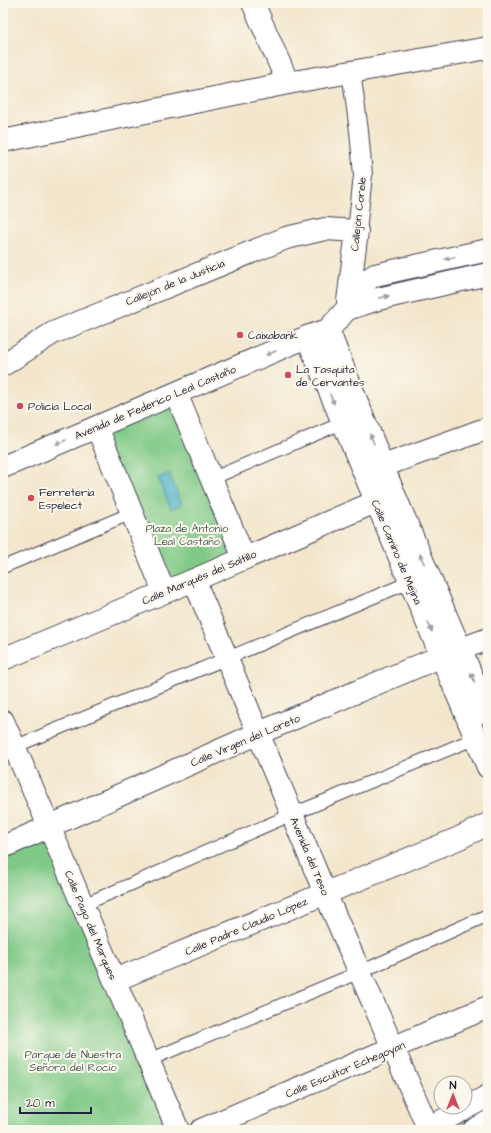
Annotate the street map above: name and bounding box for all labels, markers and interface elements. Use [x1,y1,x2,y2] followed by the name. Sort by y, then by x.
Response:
[347,176,370,252] street label: Callejón Corele
[123,256,227,309] street label: Callejón de la Justicia
[444,256,456,262] one-way arrow
[378,294,390,300] one-way arrow
[248,328,298,343] place label: Caixabank
[235,330,245,340] marker: Caixabank
[264,350,276,356] one-way arrow
[72,361,239,443] street label: Avenida de Federico Leal Castaño
[296,362,365,390] place label: La Tasquita de Cervantes
[283,370,293,380] marker: La Tasquita de Cervantes
[330,394,336,406] one-way arrow
[28,399,92,414] place label: Policía Local
[15,401,25,411] marker: Policía Local
[368,433,374,445] one-way arrow
[55,440,67,446] one-way arrow
[39,485,95,513] place label: Ferretería Espelect
[26,493,36,503] marker: Ferretería Espelect
[368,497,426,607] street label: Calle Camino de Mejina
[146,521,229,549] park label: Plaza de Antonio Leal Castaño
[140,546,259,608] street label: Calle Marqués del Saltillo
[419,553,425,564] one-way arrow
[427,622,433,634] one-way arrow
[470,673,476,684] one-way arrow
[188,710,303,771] street label: Calle Virgen del Loreto
[286,815,333,898] street label: Avenida del Teso
[60,868,121,983] street label: Calle Pago del Marques
[183,894,310,959] street label: Calle Padre Claudio López
[283,1037,408,1102] street label: Calle Escultor Echegoyan
[25,1047,122,1075] park label: Parque de Nuestra Señora del Rocío
[433,1075,473,1115] north arrow
[450,1078,457,1093] text: N
[20,1089,91,1115] scale bar
[26,1095,55,1112] text: 20 m

